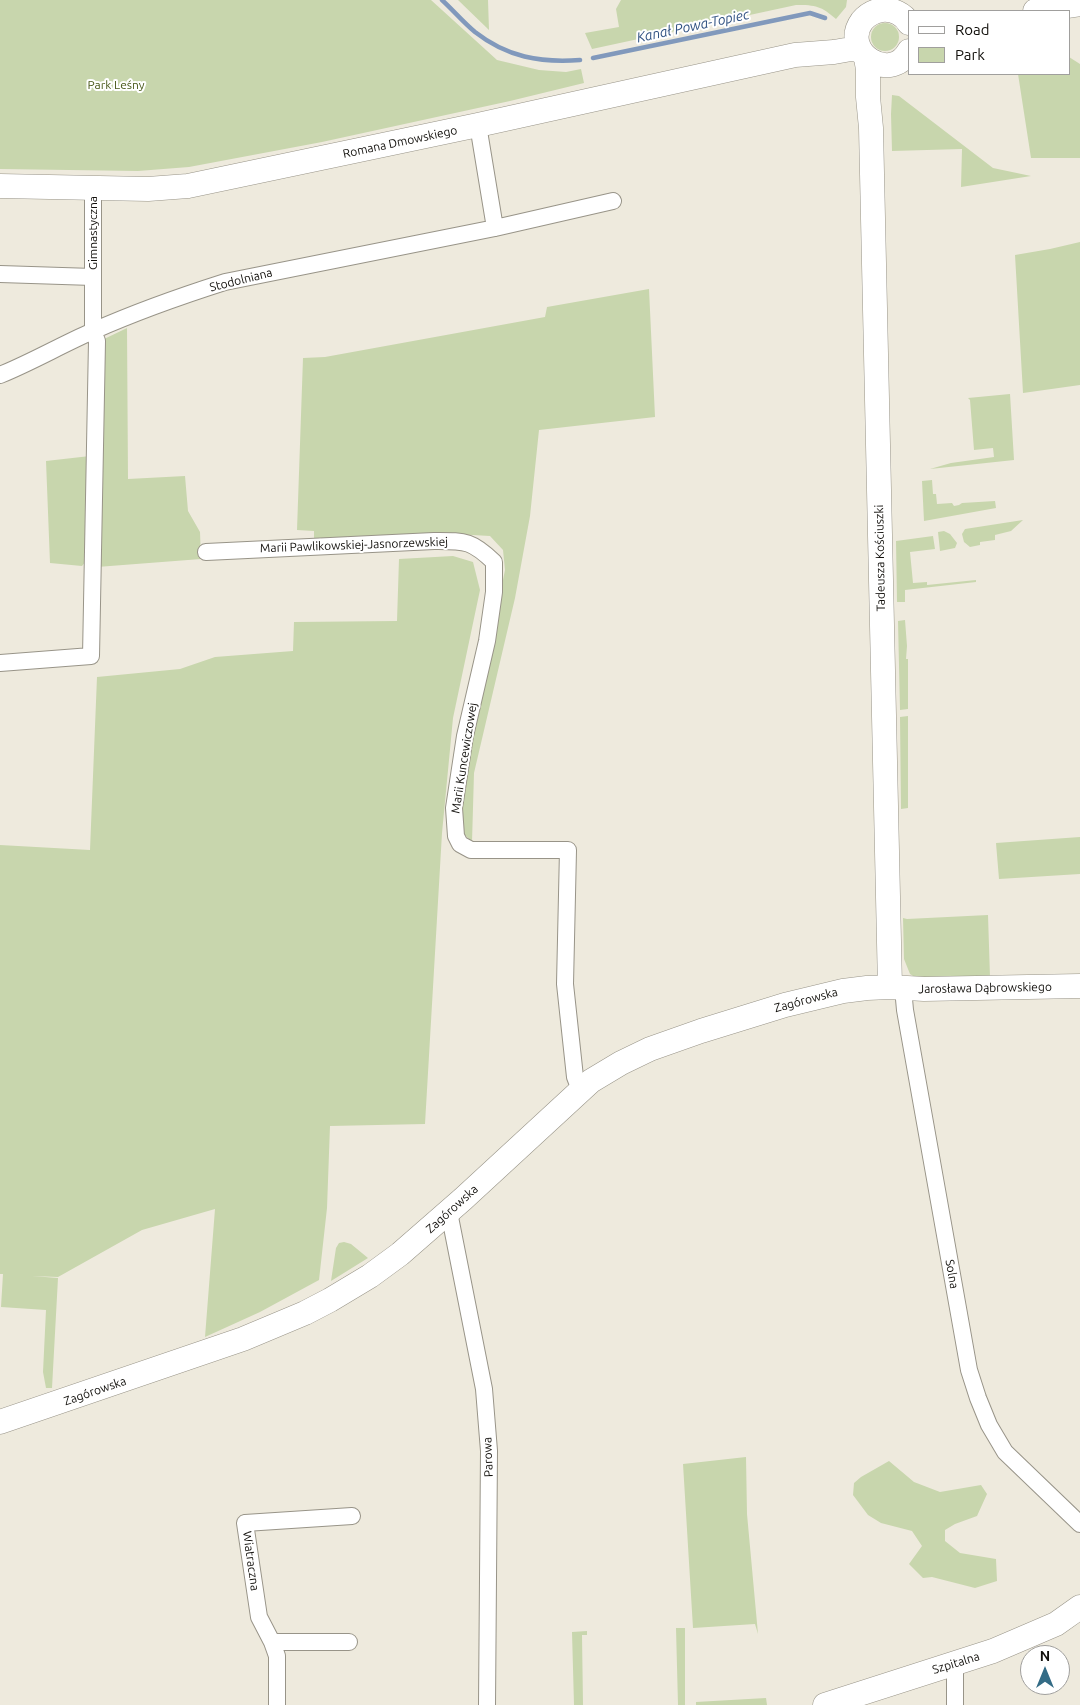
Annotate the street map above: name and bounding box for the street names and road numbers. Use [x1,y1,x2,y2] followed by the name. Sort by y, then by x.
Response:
[341,123,459,161] street label: Romana Dmowskiego
[86,196,100,270] street label: Gimnastyczna
[208,265,274,295] street label: Stodolniana
[872,504,888,612] street label: Tadeusza Kościuszki
[260,535,448,555] street label: Marii Pawlikowskiej-Jasnorzewskiej
[448,702,480,814] street label: Marii Kuncewiczowej
[918,980,1052,996] street label: Jarosława Dąbrowskiego
[773,985,839,1015] street label: Zagórowska
[423,1182,481,1236] street label: Zagórowska
[942,1258,962,1290] street label: Solna
[62,1374,128,1408] street label: Zagórowska
[480,1437,496,1477] street label: Parowa
[240,1530,262,1592] street label: Wiatraczna
[931,1649,981,1677] street label: Szpitalna

